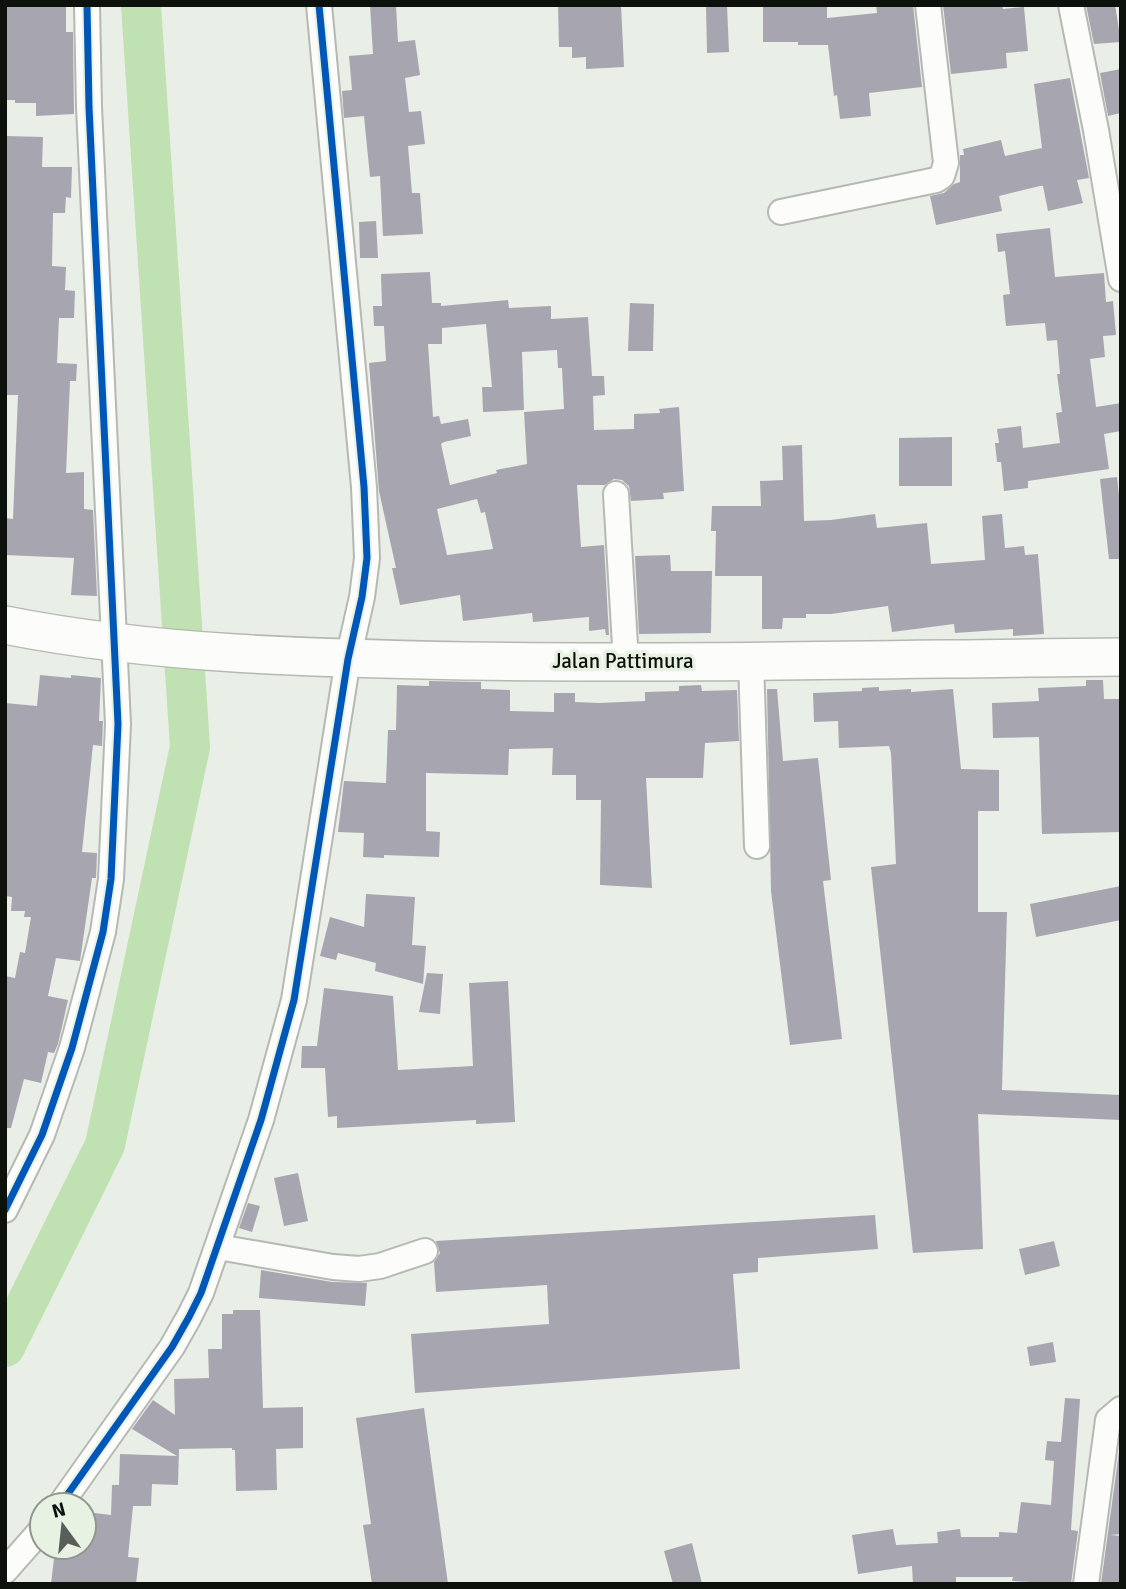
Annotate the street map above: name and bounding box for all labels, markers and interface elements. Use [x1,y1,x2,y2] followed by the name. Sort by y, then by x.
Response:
[552,648,694,674] street label: Jalan Pattimura
[28,1491,98,1561] north arrow
[49,1497,68,1524] text: N

